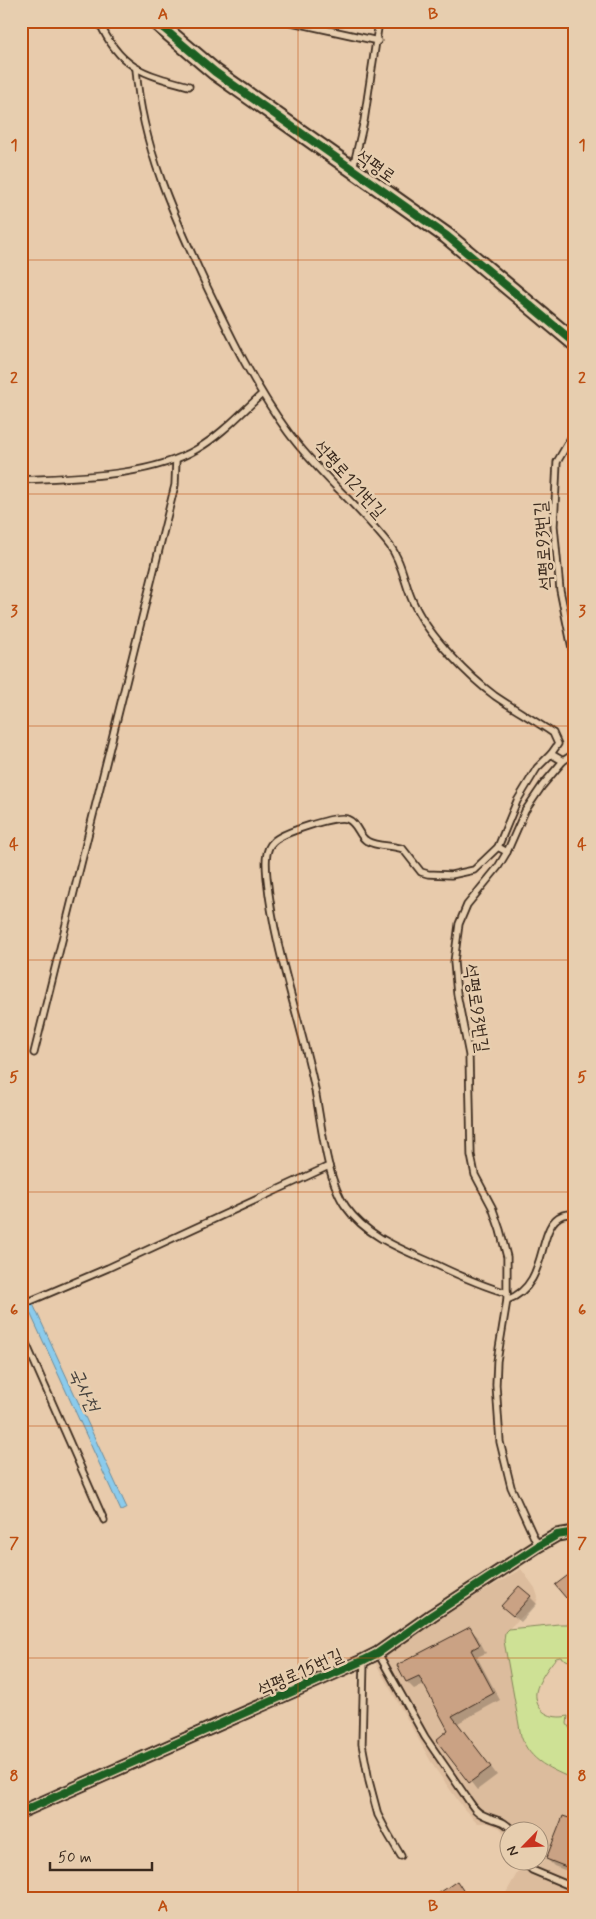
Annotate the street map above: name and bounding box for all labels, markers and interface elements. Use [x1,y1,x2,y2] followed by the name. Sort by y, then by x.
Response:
[158,4,168,25] text: A
[428,4,438,25] text: B
[10,135,18,156] text: 1
[578,135,586,156] text: 1
[351,145,400,189] street label: 석평로
[10,368,18,389] text: 2
[578,368,586,389] text: 2
[308,435,391,524] street label: 석평로121번길
[529,500,559,591] street label: 석평로93번길
[10,601,18,622] text: 3
[578,601,586,622] text: 3
[9,834,19,855] text: 4
[577,834,587,855] text: 4
[458,962,494,1055] street label: 석평로93번길
[9,1067,19,1088] text: 5
[577,1067,587,1088] text: 5
[10,1300,18,1321] text: 6
[578,1300,586,1321] text: 6
[63,1364,105,1417] water label: 국사천
[9,1533,19,1554] text: 7
[577,1533,587,1554] text: 7
[254,1643,347,1702] street label: 석평로15번길
[9,1766,19,1787] text: 8
[577,1766,587,1787] text: 8
[498,1822,548,1872] north arrow
[50,1839,152,1871] scale bar
[503,1843,523,1859] text: N
[58,1848,92,1868] text: 50 m
[158,1896,168,1917] text: A
[428,1896,438,1917] text: B

